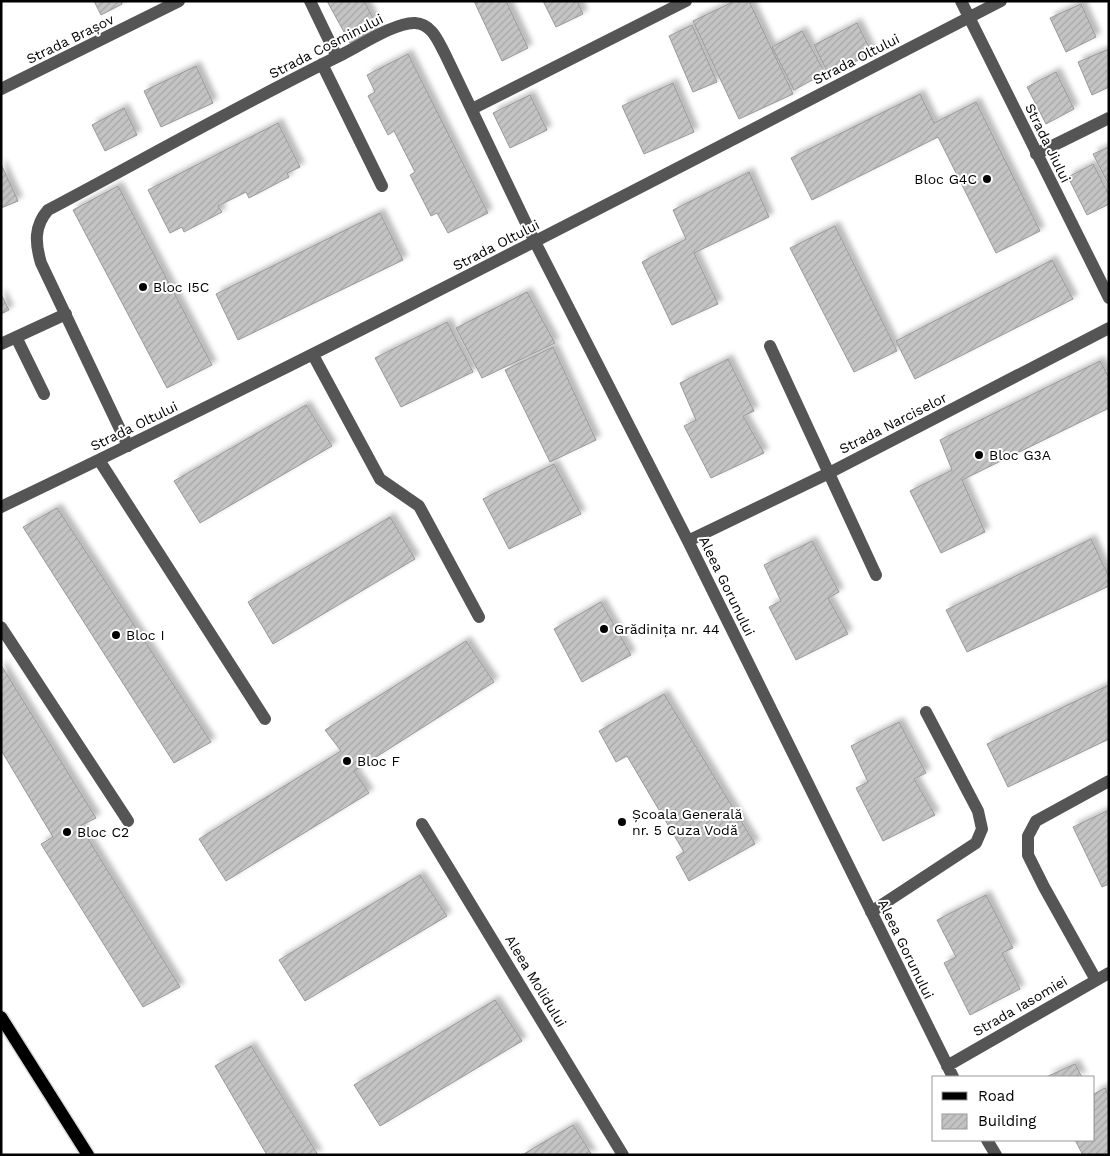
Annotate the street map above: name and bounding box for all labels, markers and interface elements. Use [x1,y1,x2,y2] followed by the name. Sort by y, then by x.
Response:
[266,10,386,82] street label: Strada Cosminului
[24,11,117,68] street label: Strada Brașov
[810,30,902,88] street label: Strada Oltului
[1022,101,1074,185] street label: Strada Jiului
[914,171,977,187] place label: Bloc G4C
[981,173,993,185] marker: Bloc G4C
[450,216,542,274] street label: Strada Oltului
[153,279,209,295] place label: Bloc I5C
[137,281,149,293] marker: Bloc I5C
[837,389,950,457] street label: Strada Narciselor
[88,398,180,454] street label: Strada Oltului
[989,447,1051,463] place label: Bloc G3A
[973,449,985,461] marker: Bloc G3A
[696,534,758,638] street label: Aleea Gorunului
[614,621,720,638] place label: Grădinița nr. 44
[598,623,610,635] marker: Grădinița nr. 44
[126,627,165,643] place label: Bloc I
[110,629,122,641] marker: Bloc I
[357,753,400,769] place label: Bloc F
[341,755,353,767] marker: Bloc F
[632,806,742,838] place label: Școala Generală nr. 5 Cuza Vodă
[616,816,628,828] marker: Școala Generală nr. 5 Cuza Vodă
[77,824,129,840] place label: Bloc C2
[61,826,73,838] marker: Bloc C2
[875,897,937,1001] street label: Aleea Gorunului
[502,932,570,1030] street label: Aleea Molidului
[970,973,1070,1039] street label: Strada Iasomiei
[932,1076,1095,1141] legend
[978,1087,1015,1105] text: Road
[978,1112,1036,1130] text: Building

